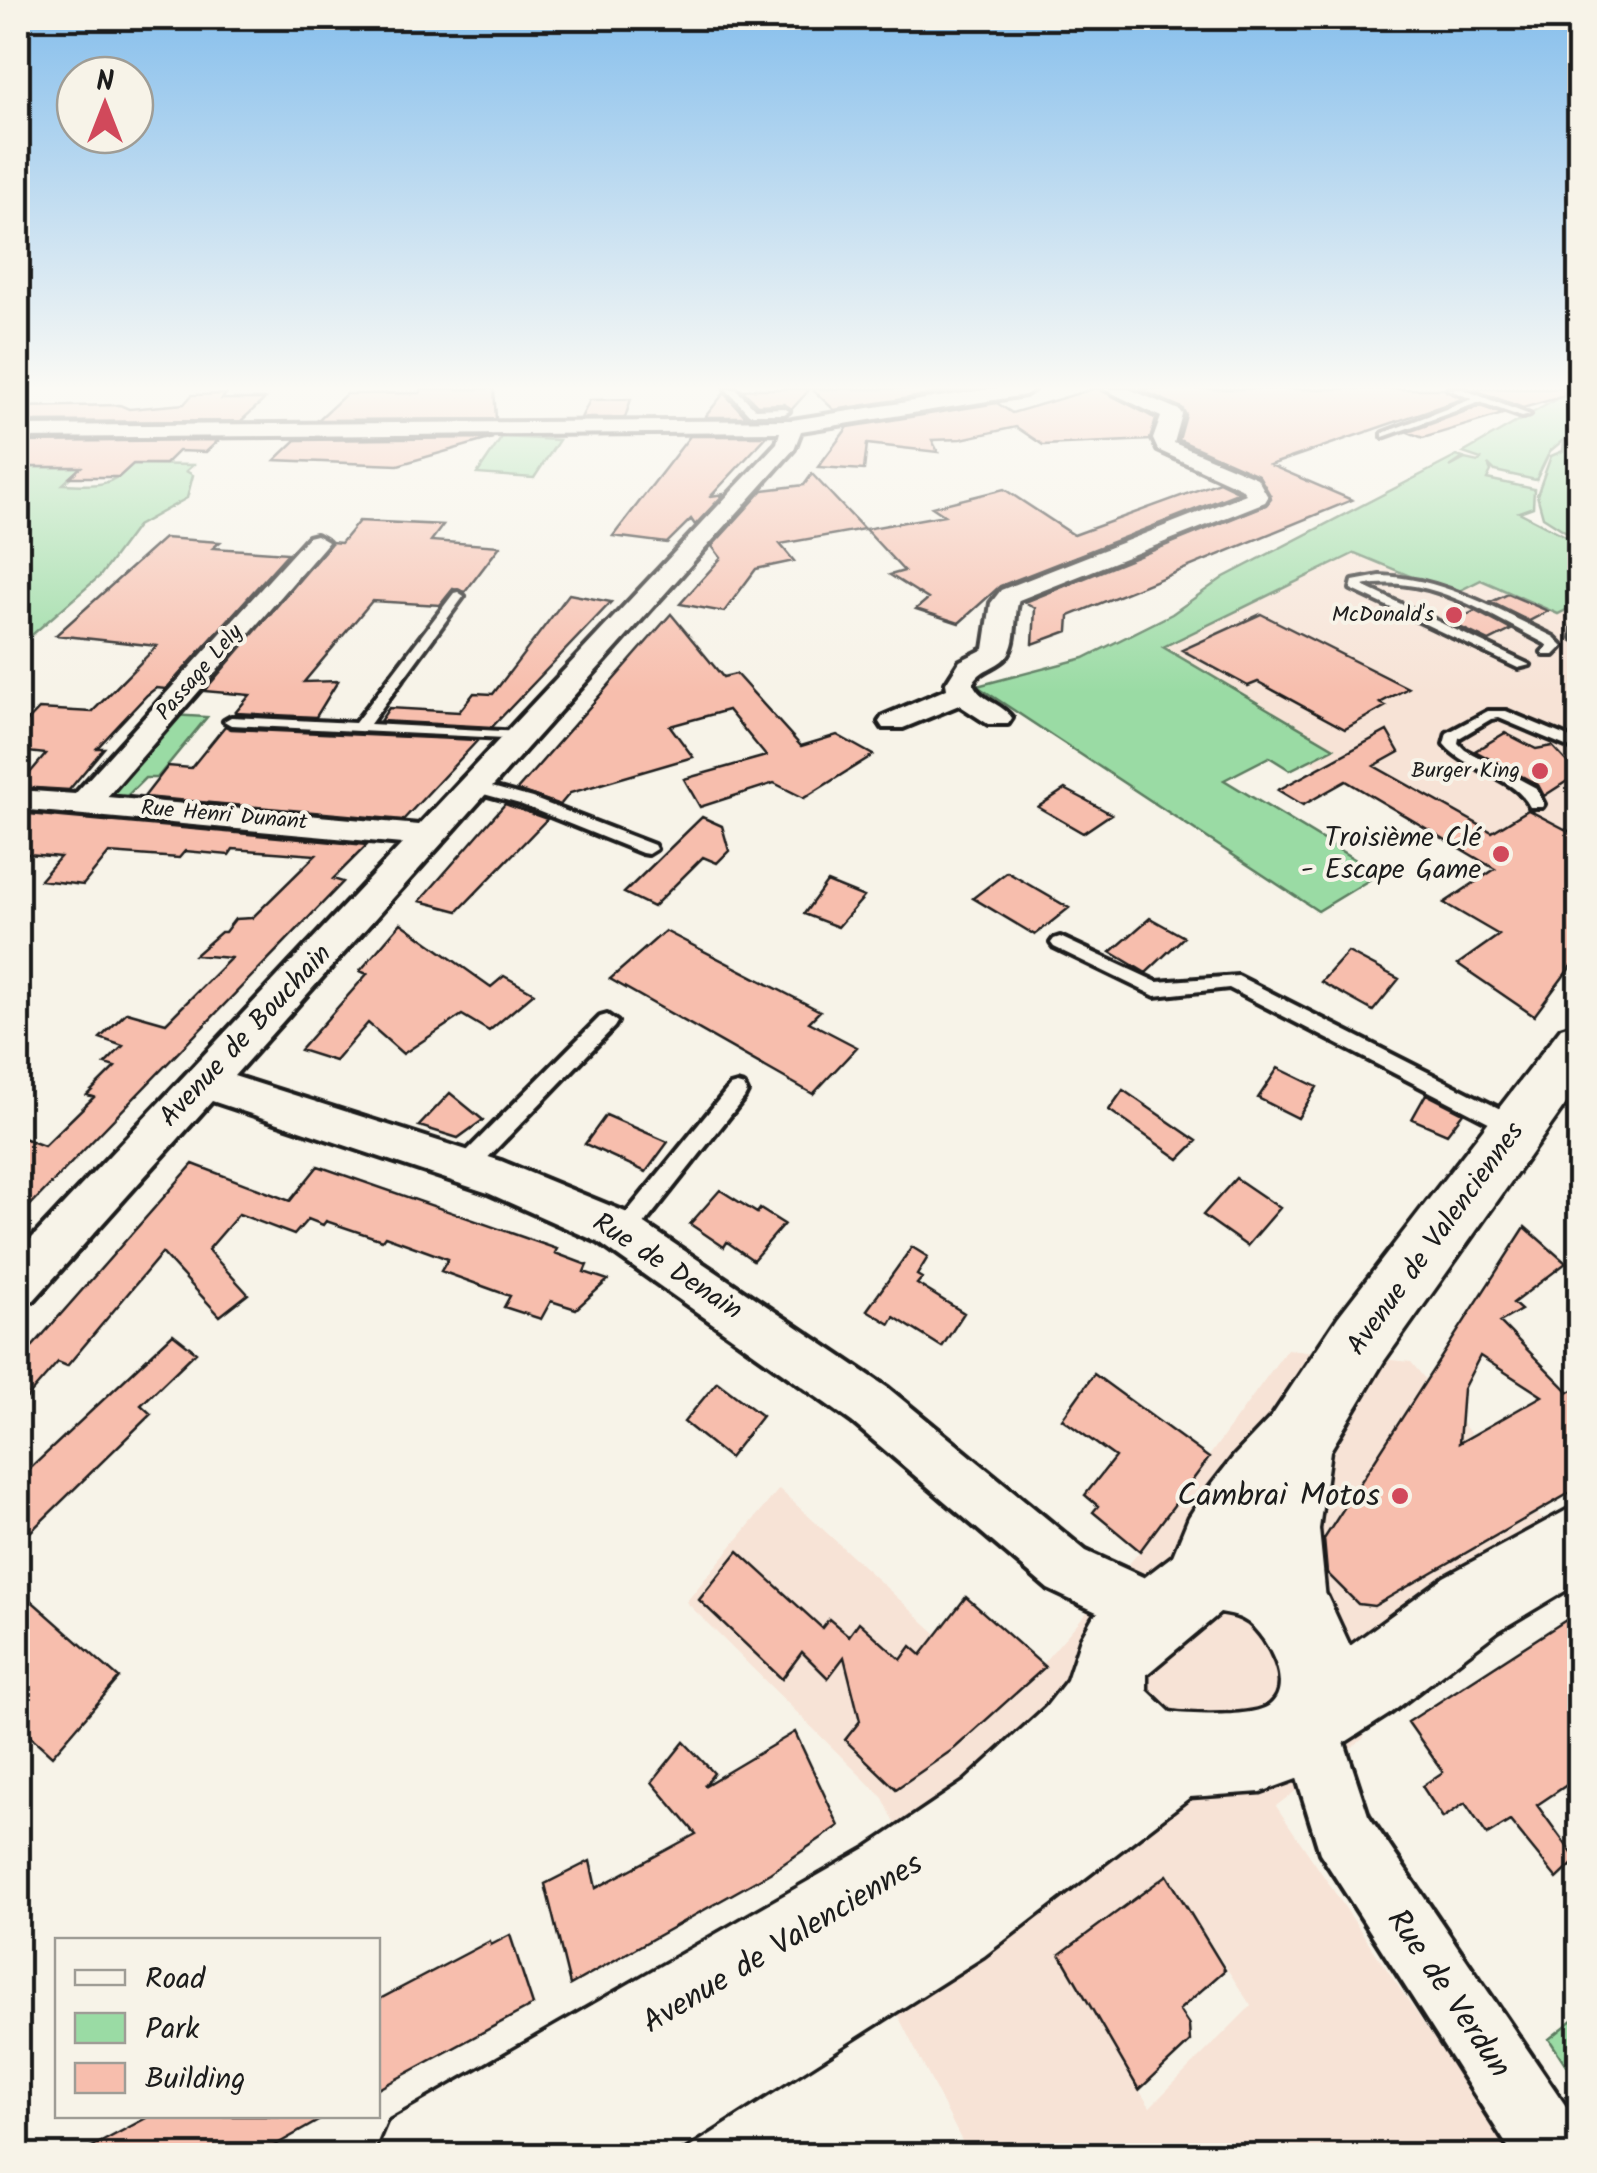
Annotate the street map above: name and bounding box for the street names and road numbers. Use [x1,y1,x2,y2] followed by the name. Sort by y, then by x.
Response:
[148,616,252,729] street label: Passage Lely
[139,791,309,841] street label: Rue Henri Dunant
[149,934,343,1138] street label: Avenue de Bouchain
[1336,1112,1537,1365] street label: Avenue de Valenciennes
[583,1201,751,1333] street label: Rue de Denain
[633,1840,934,2048] street label: Avenue de Valenciennes
[1372,1899,1524,2089] street label: Rue de Verdun

